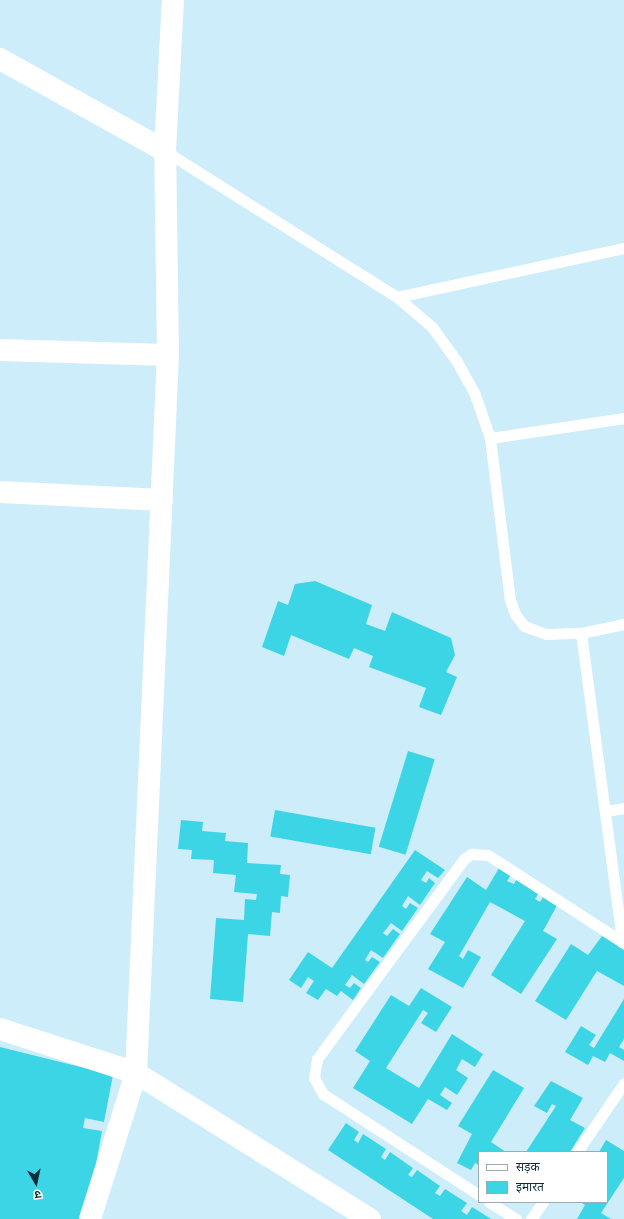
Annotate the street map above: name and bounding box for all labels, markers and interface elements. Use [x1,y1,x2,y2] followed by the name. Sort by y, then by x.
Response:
[478,1151,608,1203] legend
[516,1159,540,1175] text: सड़क
[16,1163,56,1203] north arrow
[516,1179,544,1195] text: इमारत
[34,1187,42,1202] text: उ

